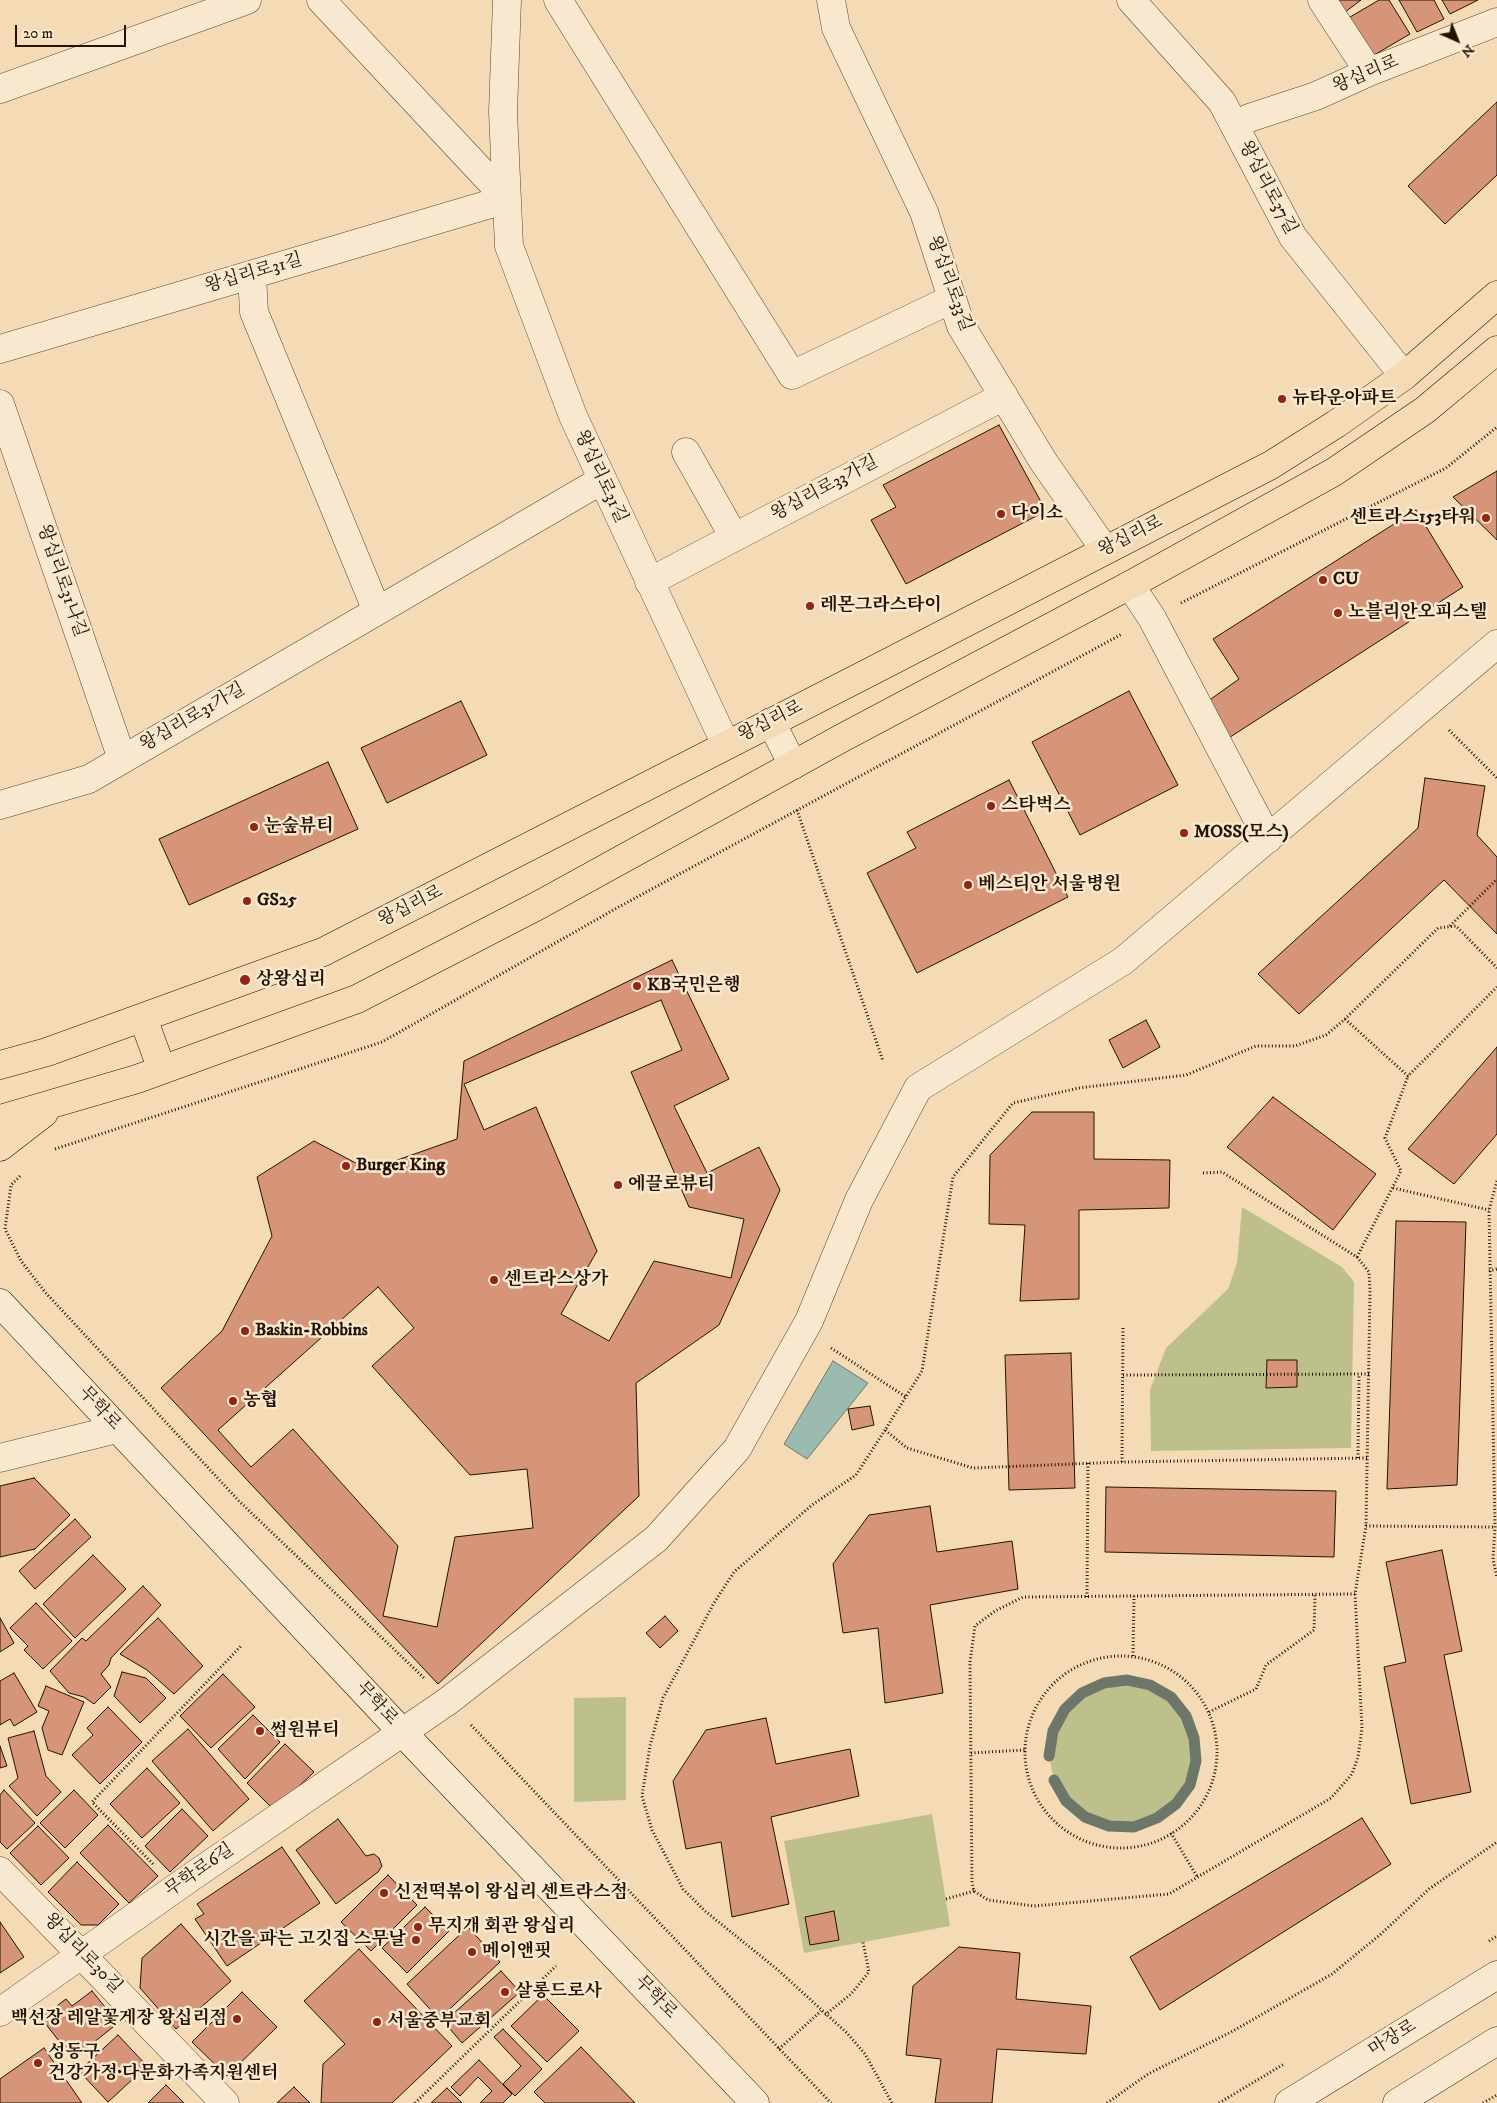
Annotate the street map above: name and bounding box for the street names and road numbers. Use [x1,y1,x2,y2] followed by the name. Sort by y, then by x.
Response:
[1330,51,1402,99] street label: 왕십리로
[1233,137,1301,239] street label: 왕십리로37길
[922,233,976,335] street label: 왕십리로33길
[203,250,305,298] street label: 왕십리로31길
[569,427,631,527] street label: 왕십리로31길
[768,452,882,526] street label: 왕십리로33가길
[1095,512,1167,562] street label: 왕십리로
[32,522,90,640] street label: 왕십리로31나길
[137,679,249,757] street label: 왕십리로31가길
[735,697,807,747] street label: 왕십리로
[375,882,447,932] street label: 왕십리로
[73,1383,125,1435] street label: 무학로
[350,1678,402,1730] street label: 무학로
[161,1840,239,1902] street label: 무학로6길
[38,1909,126,1999] street label: 왕십리로30길
[629,1972,681,2024] street label: 무학로
[1365,2016,1421,2062] street label: 마장로

